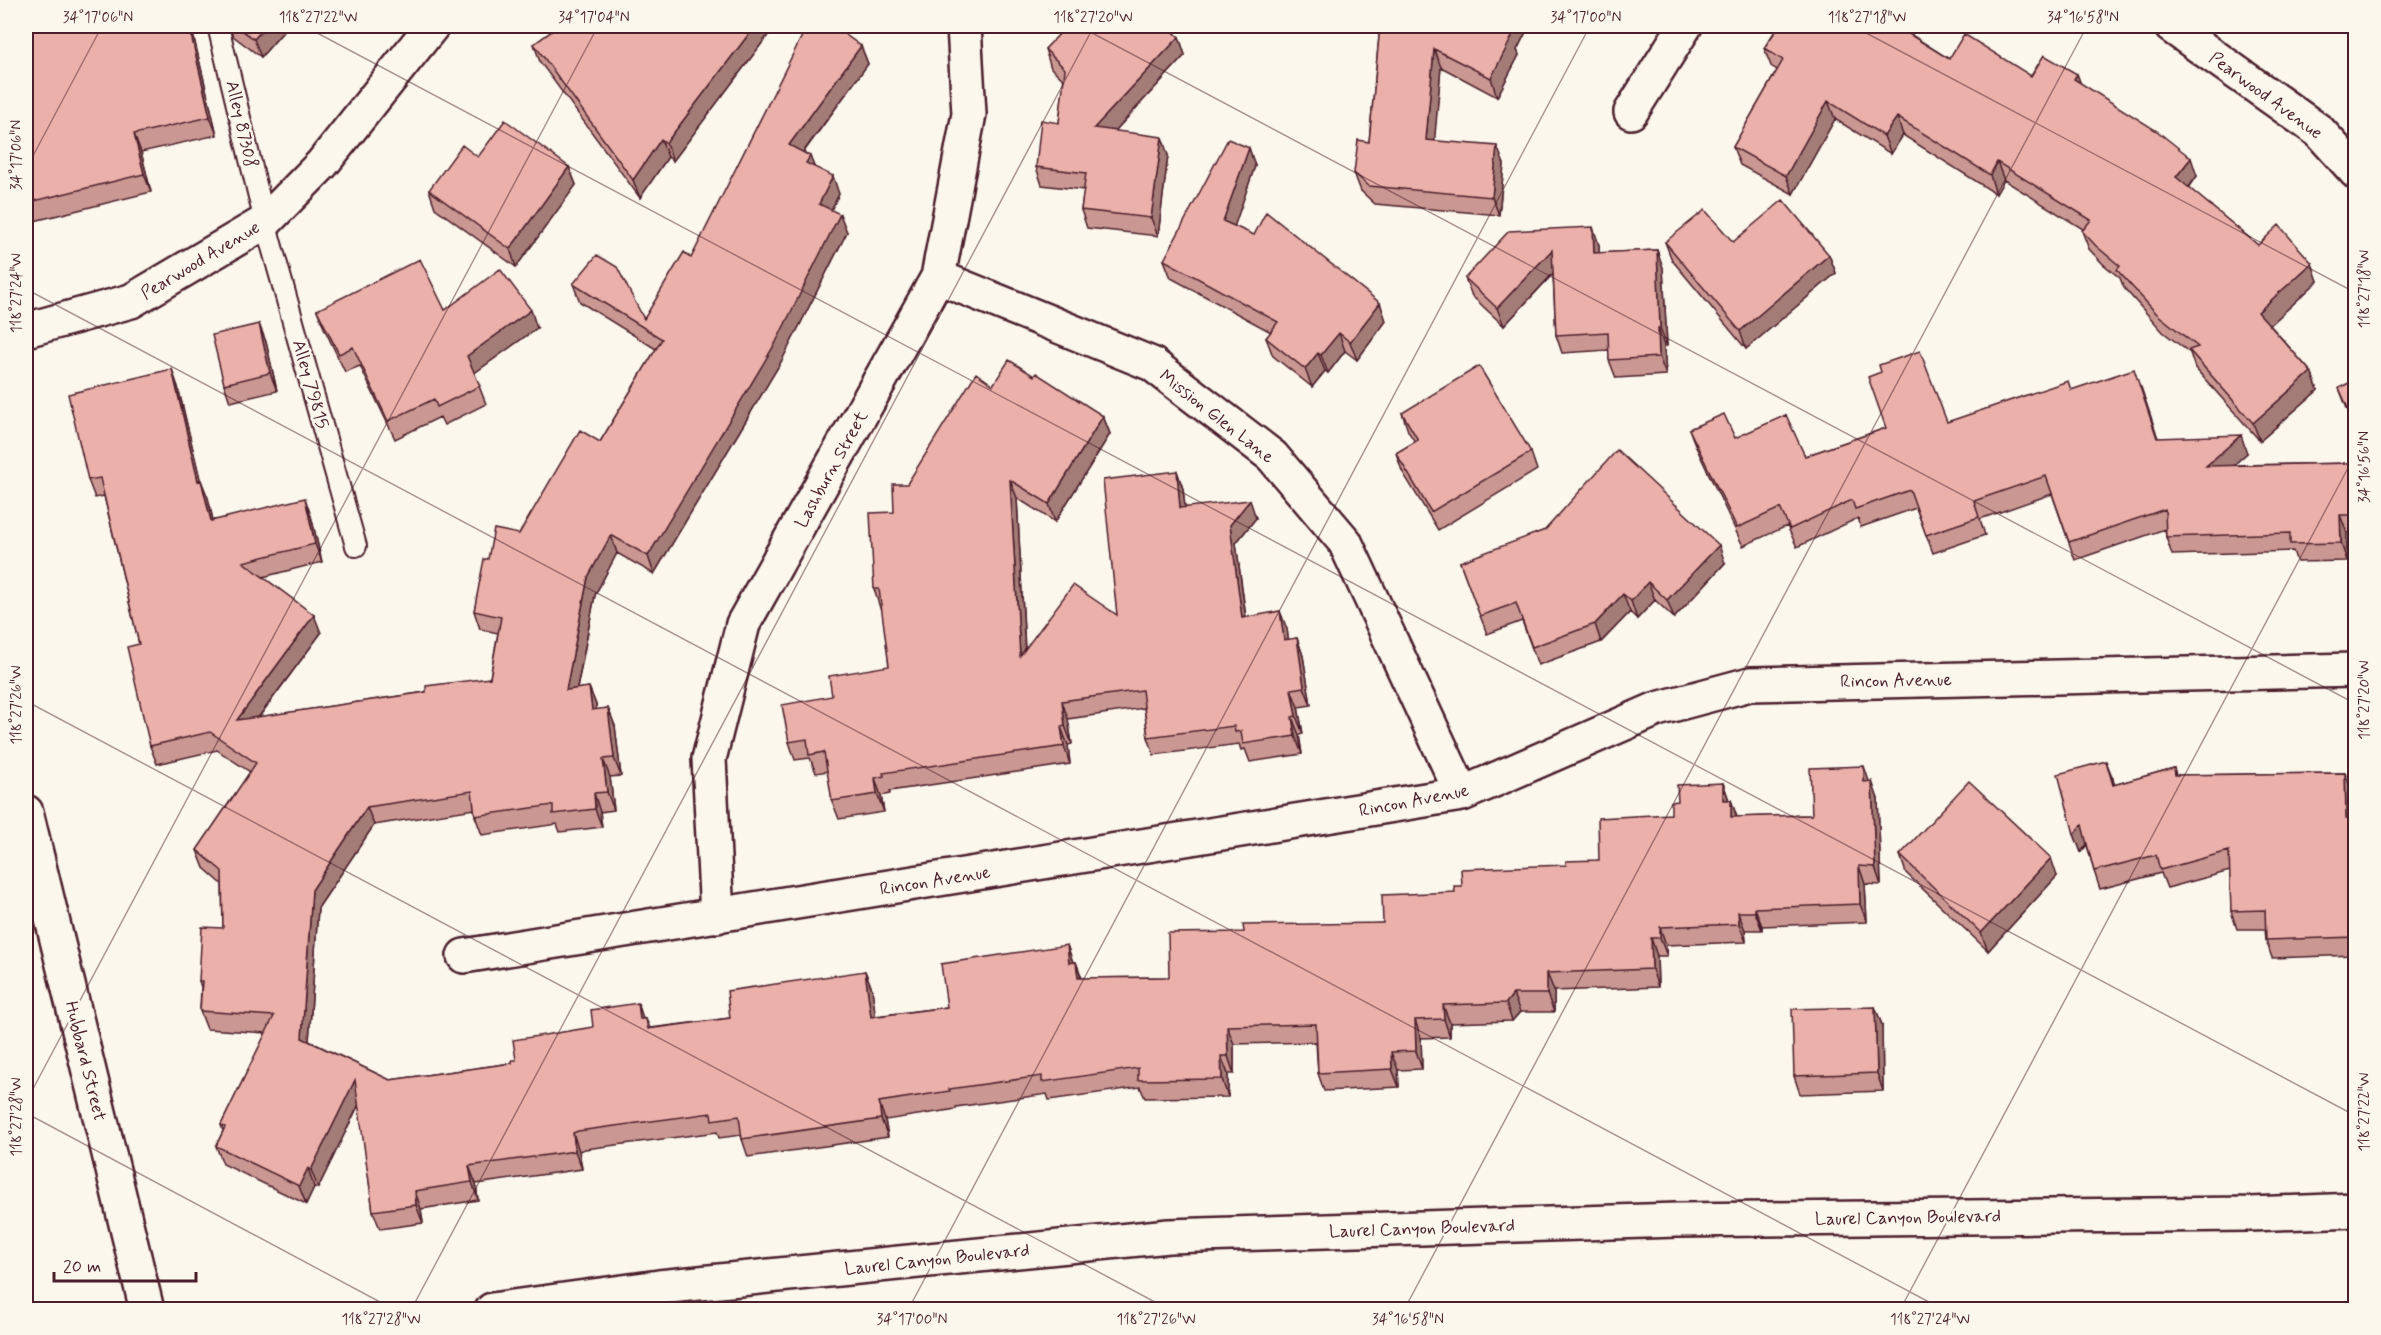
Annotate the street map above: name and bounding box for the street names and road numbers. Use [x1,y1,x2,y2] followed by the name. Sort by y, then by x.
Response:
[2204,46,2327,145] street label: Pearwood Avenue
[219,78,263,170] street label: Alley 87308
[137,216,264,306] street label: Pearwood Avenue
[286,337,334,432] street label: Alley 79815
[1154,364,1279,469] street label: Mission Glen Lane
[790,406,874,532] street label: Lashburn Street
[1840,668,1952,694] street label: Rincon Avenue
[1357,779,1471,823] street label: Rincon Avenue
[878,860,992,902] street label: Rincon Avenue
[59,999,112,1124] street label: Hubbard Street
[1815,1204,2001,1232] street label: Laurel Canyon Boulevard
[1329,1214,1515,1244] street label: Laurel Canyon Boulevard
[843,1238,1031,1282] street label: Laurel Canyon Boulevard

